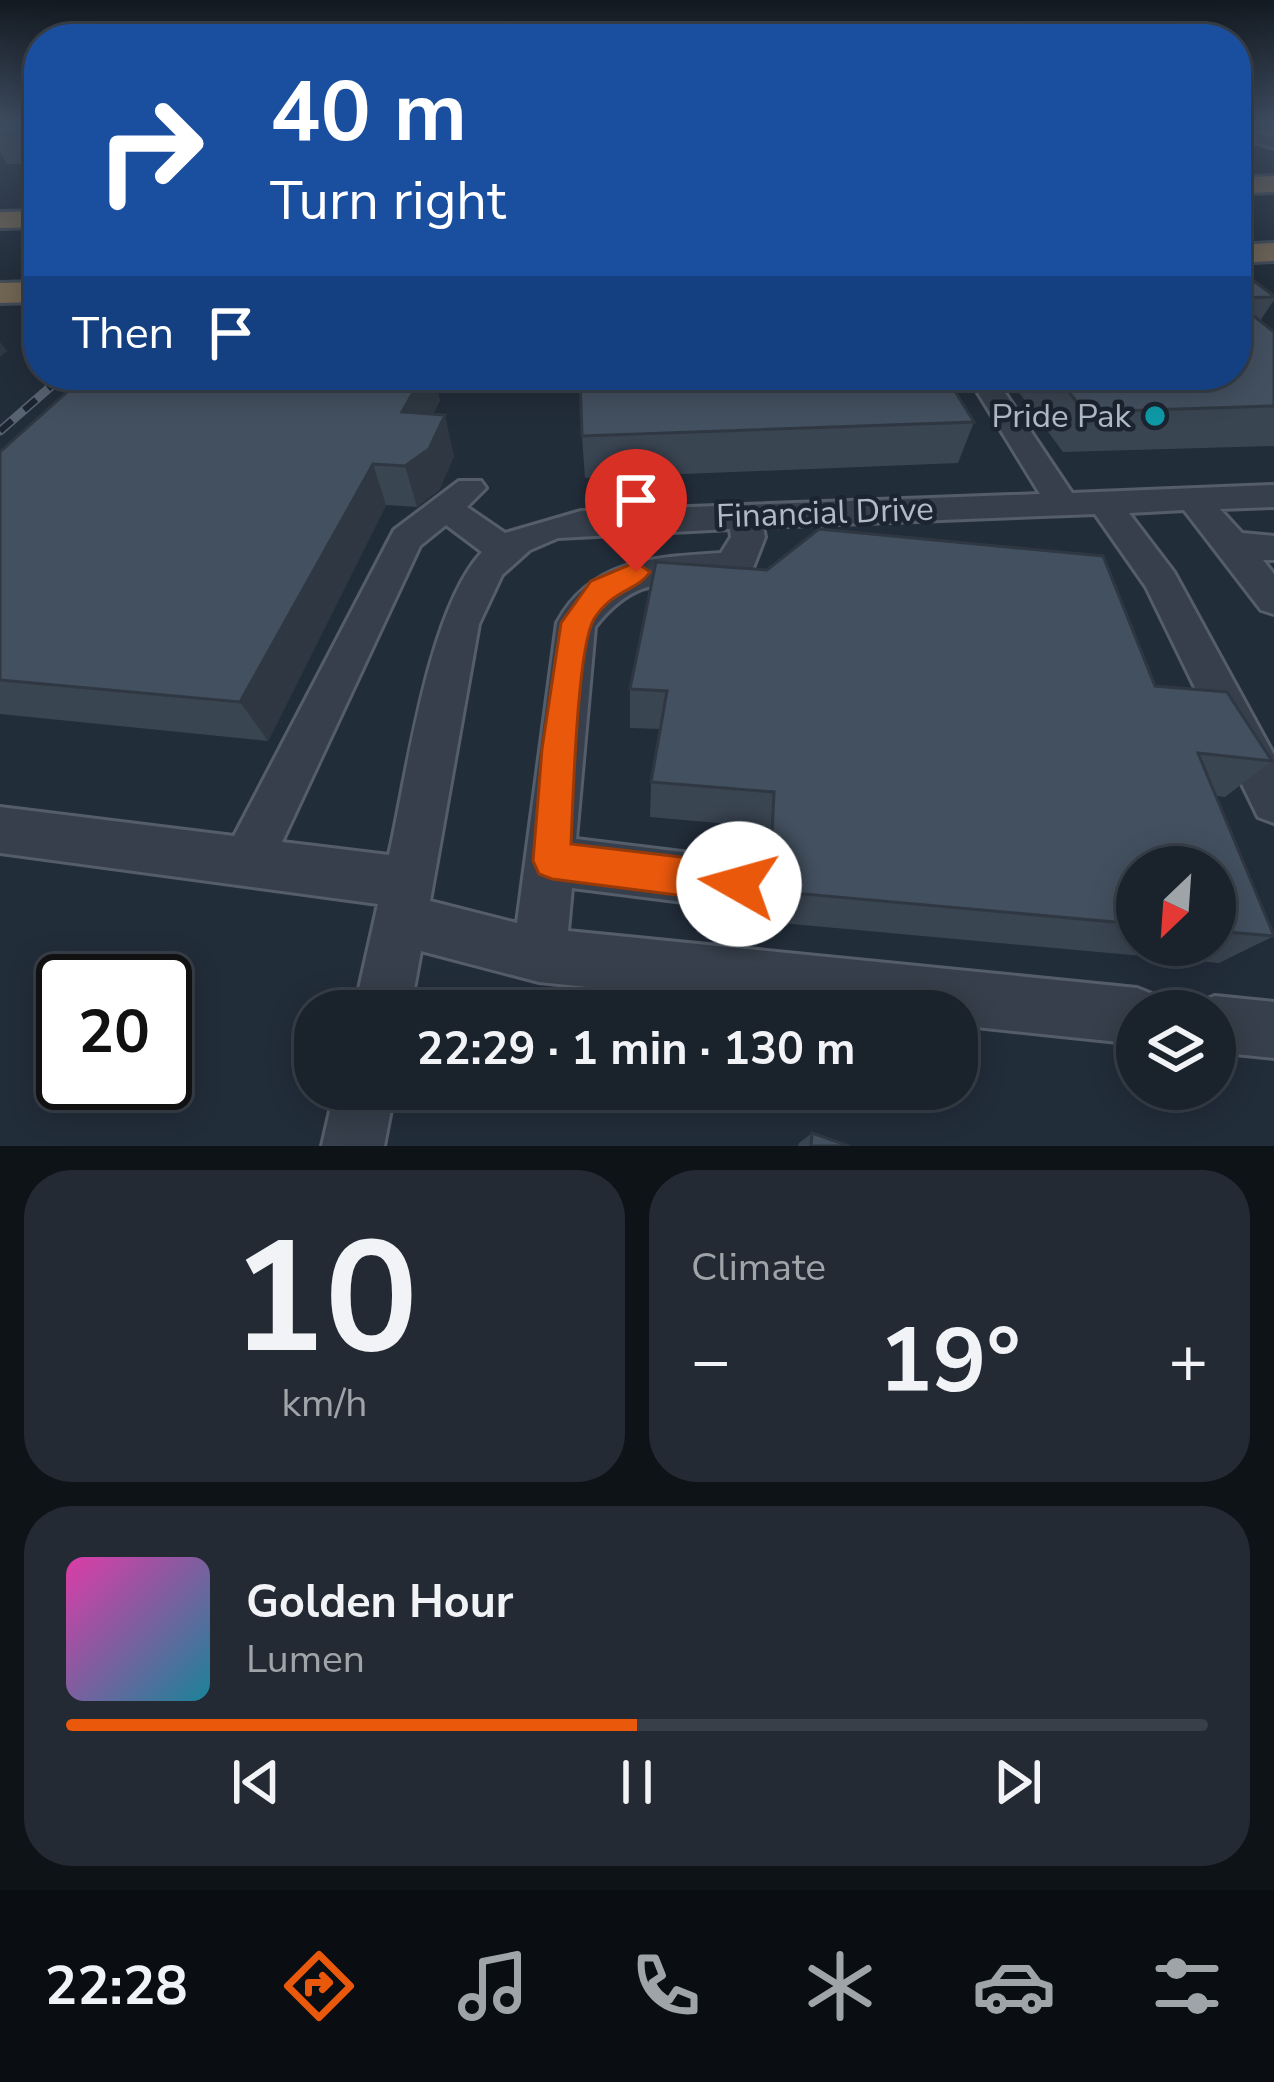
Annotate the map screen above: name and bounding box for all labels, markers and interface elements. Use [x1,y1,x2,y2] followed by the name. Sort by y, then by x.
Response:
[270,55,467,170] text: 40 m
[72,72,228,228] icon: right
[270,164,506,238] text: Turn right
[198,300,264,366] icon: arrive
[72,303,174,364] text: Then
[992,394,1131,439] place label: Pride Pak
[1142,403,1168,429] marker: Pride Pak
[585,449,687,572] pin
[603,467,669,533] icon: arrive
[715,487,935,539] street label: Financial Drive
[676,821,802,947] position arrow
[1116,846,1236,966] north arrow
[1116,846,1236,1110] map controls
[36,954,192,1110] speed limit sign: 20
[1116,990,1236,1110] button: layers
[416,1019,856,1080] text: 22:29 · 1 min · 130 m
[231,1192,418,1405] text: 10
[691,1241,826,1294] text: Climate
[878,1300,1021,1423] text: 19°
[691,1316,731,1406] text: −
[1168,1316,1208,1406] text: +
[282,1377,367,1430] text: km/h
[246,1572,513,1633] text: Golden Hour
[246,1633,365,1686] text: Lumen
[223,1749,289,1815] icon: previous
[604,1749,670,1815] icon: pause
[985,1749,1051,1815] icon: next
[277,1944,361,2028] icon: directions
[451,1944,535,2028] icon: music
[624,1944,708,2028] icon: phone
[798,1944,882,2028] icon: climate
[972,1944,1056,2028] icon: car
[1145,1944,1229,2028] icon: filters
[45,1949,188,2023] text: 22:28

